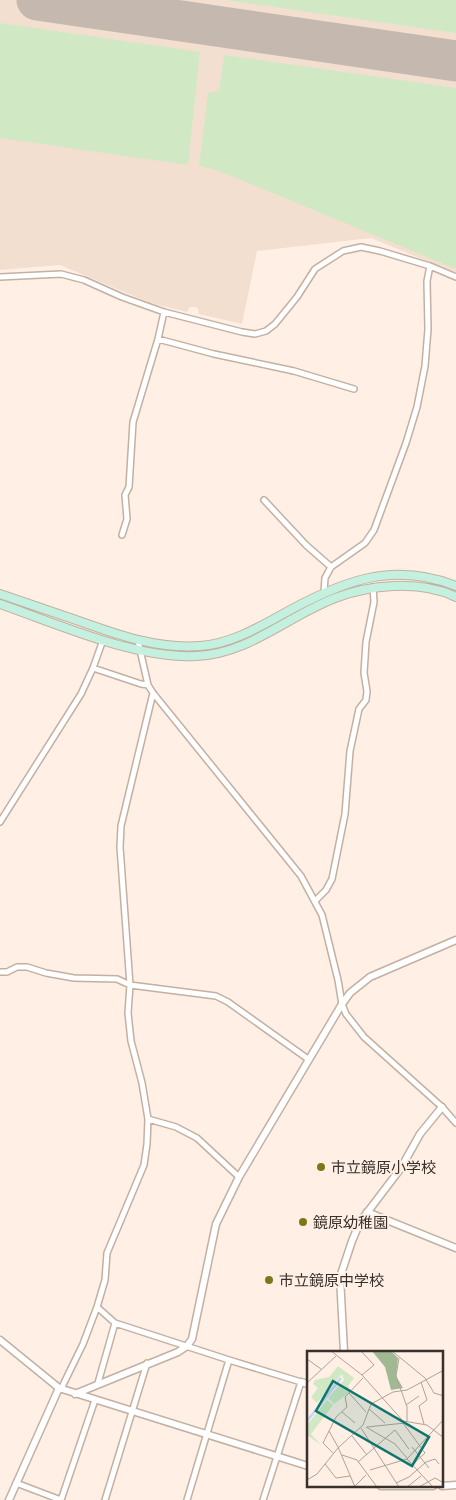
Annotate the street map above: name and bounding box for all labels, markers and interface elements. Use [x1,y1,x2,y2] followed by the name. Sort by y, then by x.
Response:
[331,1158,436,1177] place label: 市立鏡原小学校
[315,1161,327,1173] marker: 市立鏡原小学校
[313,1213,388,1232] place label: 鏡原幼稚園
[297,1216,309,1228] marker: 鏡原幼稚園
[279,1271,384,1290] place label: 市立鏡原中学校
[263,1274,275,1286] marker: 市立鏡原中学校
[307,1351,444,1488] inset map

